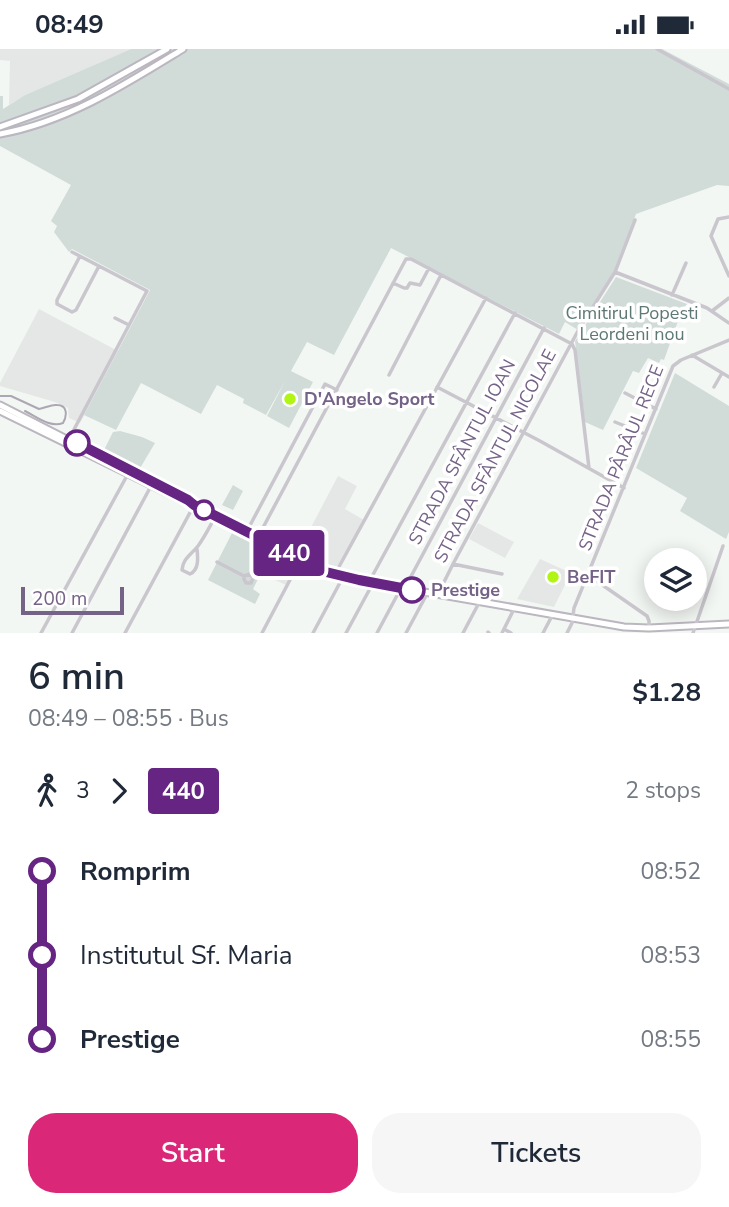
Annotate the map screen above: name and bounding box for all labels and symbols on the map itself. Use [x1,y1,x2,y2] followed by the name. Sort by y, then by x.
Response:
[566,301,698,346] park label: Cimitirul Popesti Leordeni nou
[428,345,562,567] street label: STRADA SFÂNTUL NICOLAE
[403,355,521,549] street label: STRADA SFÂNTUL IOAN
[573,362,669,554] street label: STRADA PÂRÂUL RECE
[304,387,435,411] place label: D'Angelo Sport
[282,391,298,407] marker: D'Angelo Sport
[64,430,90,456] unlabelled marker
[194,500,214,520] unlabelled marker
[249,530,329,576] line badge: 440
[567,565,616,589] place label: BeFIT
[545,569,561,585] marker: BeFIT
[399,577,425,603] marker: Prestige
[431,578,500,602] place label: Prestige
[21,584,124,616] scale bar

